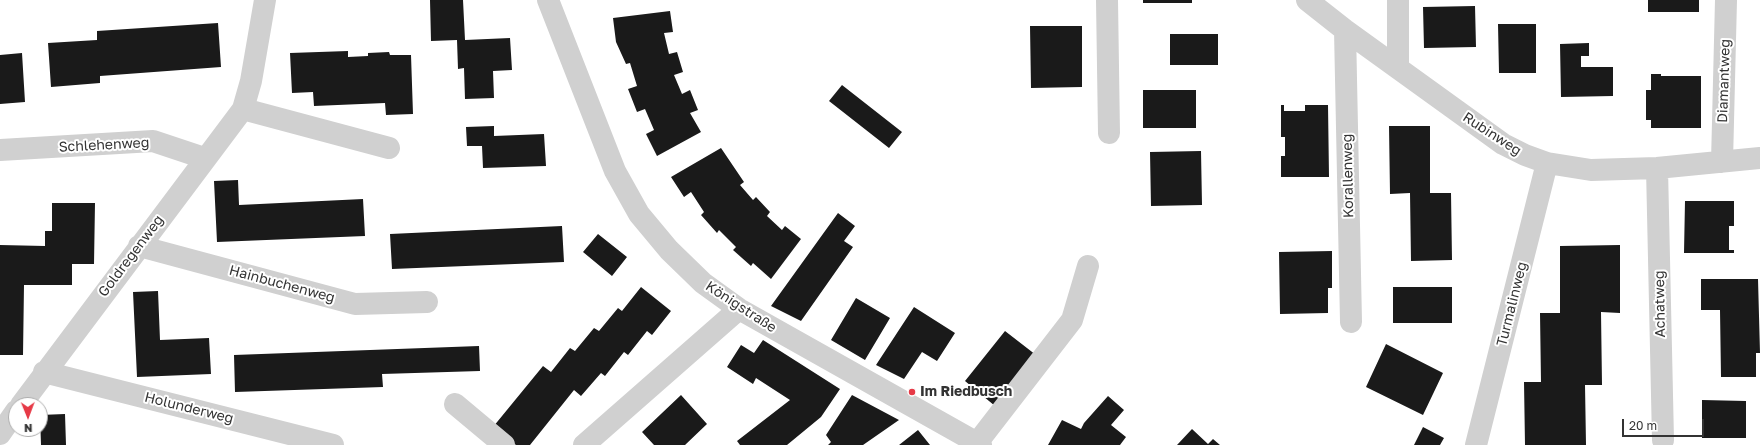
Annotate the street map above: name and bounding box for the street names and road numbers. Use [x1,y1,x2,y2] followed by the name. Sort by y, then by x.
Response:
[1714,39,1734,123] street label: Diamantweg
[1460,109,1524,159] street label: Rubinweg
[58,134,150,156] street label: Schlehenweg
[1339,134,1357,218] street label: Korallenweg
[95,212,167,300] street label: Goldregenweg
[1493,260,1531,348] street label: Turmalinweg
[227,262,337,306] street label: Hainbuchenweg
[1651,270,1669,338] street label: Achatweg
[702,278,780,336] street label: Königstraße
[143,389,235,427] street label: Holunderweg

